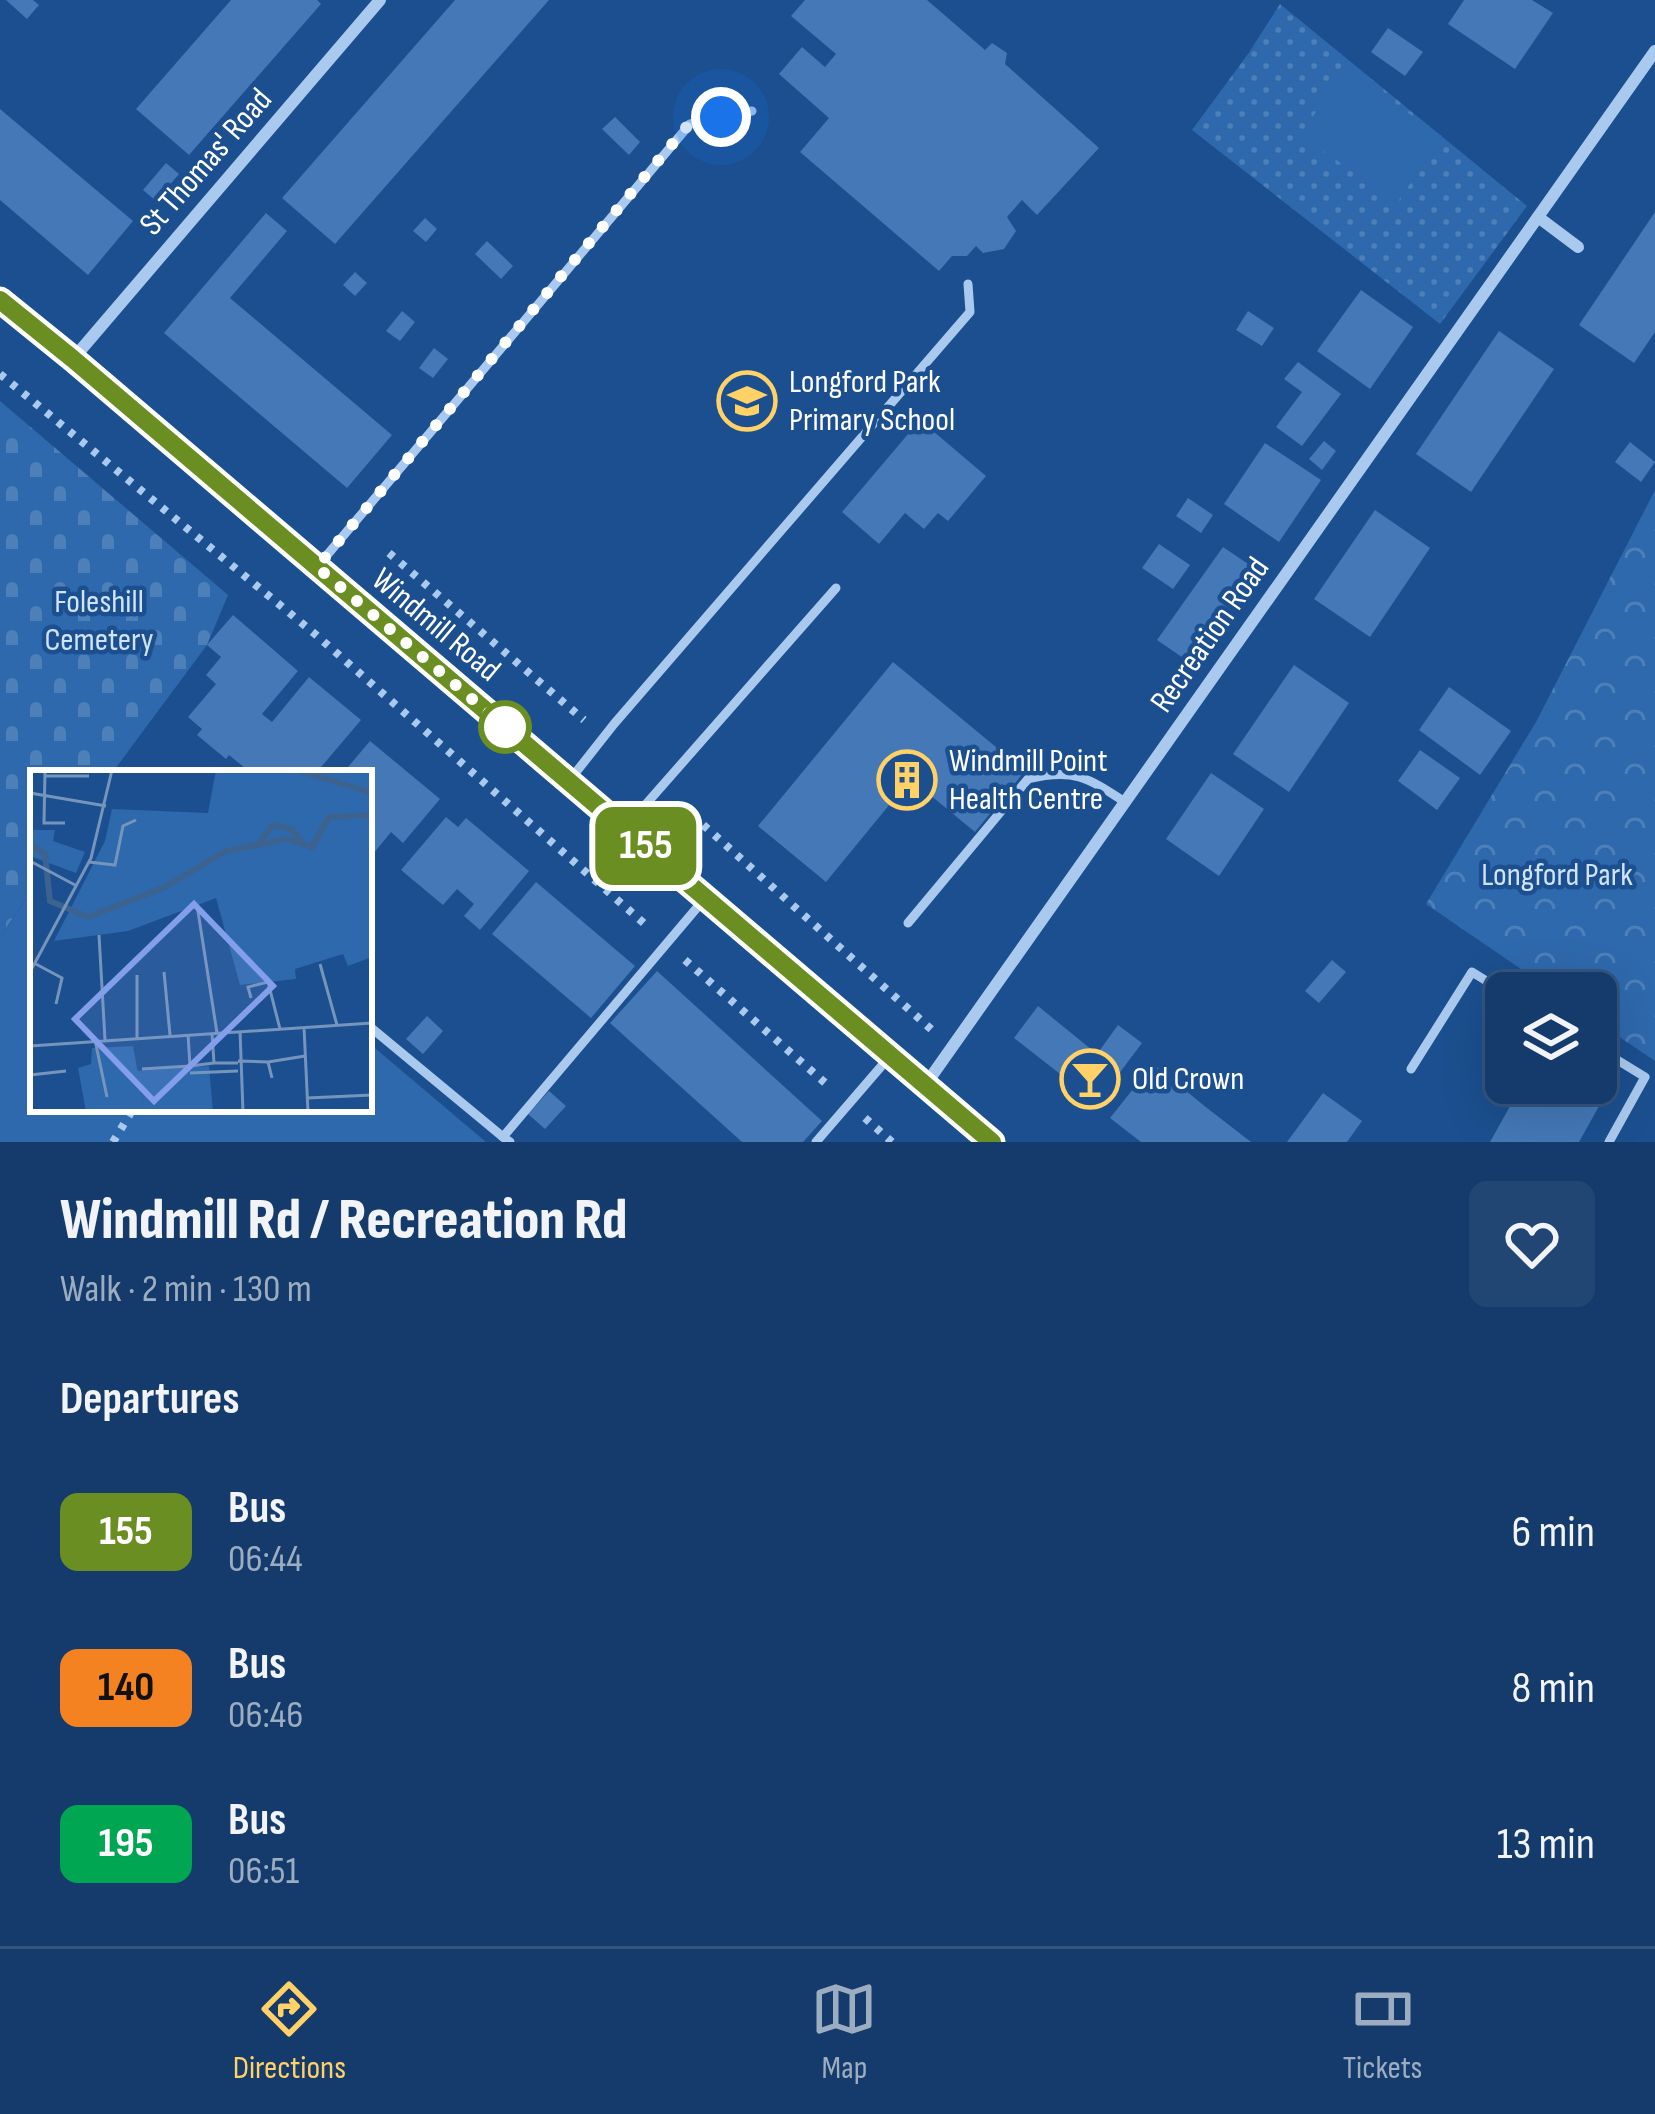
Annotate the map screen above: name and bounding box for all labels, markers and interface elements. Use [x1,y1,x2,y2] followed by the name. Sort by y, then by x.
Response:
[131,80,281,244] street label: St Thomas' Road
[691,87,751,147] your location
[789,362,955,440] place label: Longford Park Primary School
[716,370,778,432] school or university icon: Longford Park Primary School
[1142,550,1278,720] street label: Recreation Road
[364,560,508,690] street label: Windmill Road
[45,582,154,660] park label: Foleshill Cemetery
[480,702,530,752] unlabelled marker
[949,741,1108,819] place label: Windmill Point Health Centre
[876,749,938,811] building icon: Windmill Point Health Centre
[30,770,372,1112] inset map
[577,807,715,885] line badge: 155
[619,820,673,871] text: 155
[1481,855,1633,895] park label: Longford Park
[1485,972,1617,1104] map controls
[1485,972,1617,1104] button: layers
[1059,1048,1121,1110] bar icon: Old Crown
[1132,1059,1244,1099] place label: Old Crown
[1469,1181,1595,1307] button: heart
[60,1187,627,1255] text: Windmill Rd / Recreation Rd
[60,1266,312,1313] text: Walk · 2 min · 130 m
[60,1372,239,1427] text: Departures
[228,1481,286,1536] text: Bus
[1512,1505,1595,1560] text: 6 min
[99,1506,153,1557] text: 155
[228,1536,303,1583] text: 06:44
[228,1637,286,1692] text: Bus
[1512,1661,1595,1716] text: 8 min
[98,1662,154,1713] text: 140
[228,1692,303,1739] text: 06:46
[228,1793,286,1848] text: Bus
[1497,1817,1595,1872] text: 13 min
[99,1818,153,1869] text: 195
[228,1848,299,1895] text: 06:51
[233,1976,346,2088] tab: Directions
[811,1976,877,2088] tab: Map
[1343,1976,1422,2088] tab: Tickets

